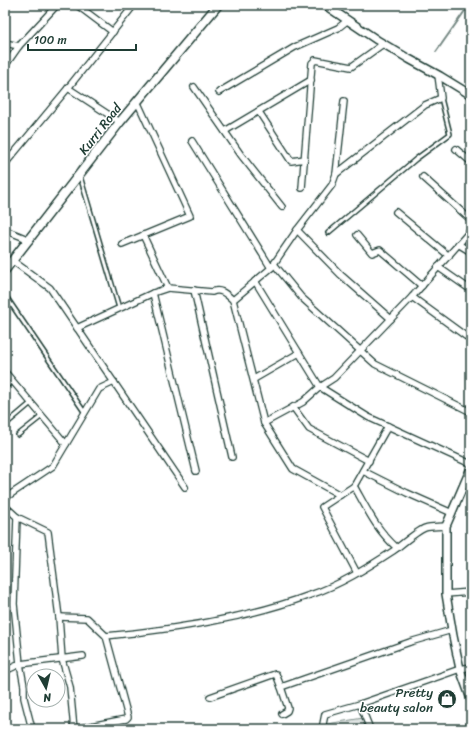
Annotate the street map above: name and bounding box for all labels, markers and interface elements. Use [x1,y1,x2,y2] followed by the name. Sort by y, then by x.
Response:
[28,26,136,52] scale bar
[34,29,67,51] text: 100 m
[72,97,128,160] street label: Kurri Road
[26,668,66,708] north arrow
[360,681,433,719] place label: Pretty beauty salon
[42,687,53,707] text: N
[436,688,458,710] shop icon: Pretty beauty salon

